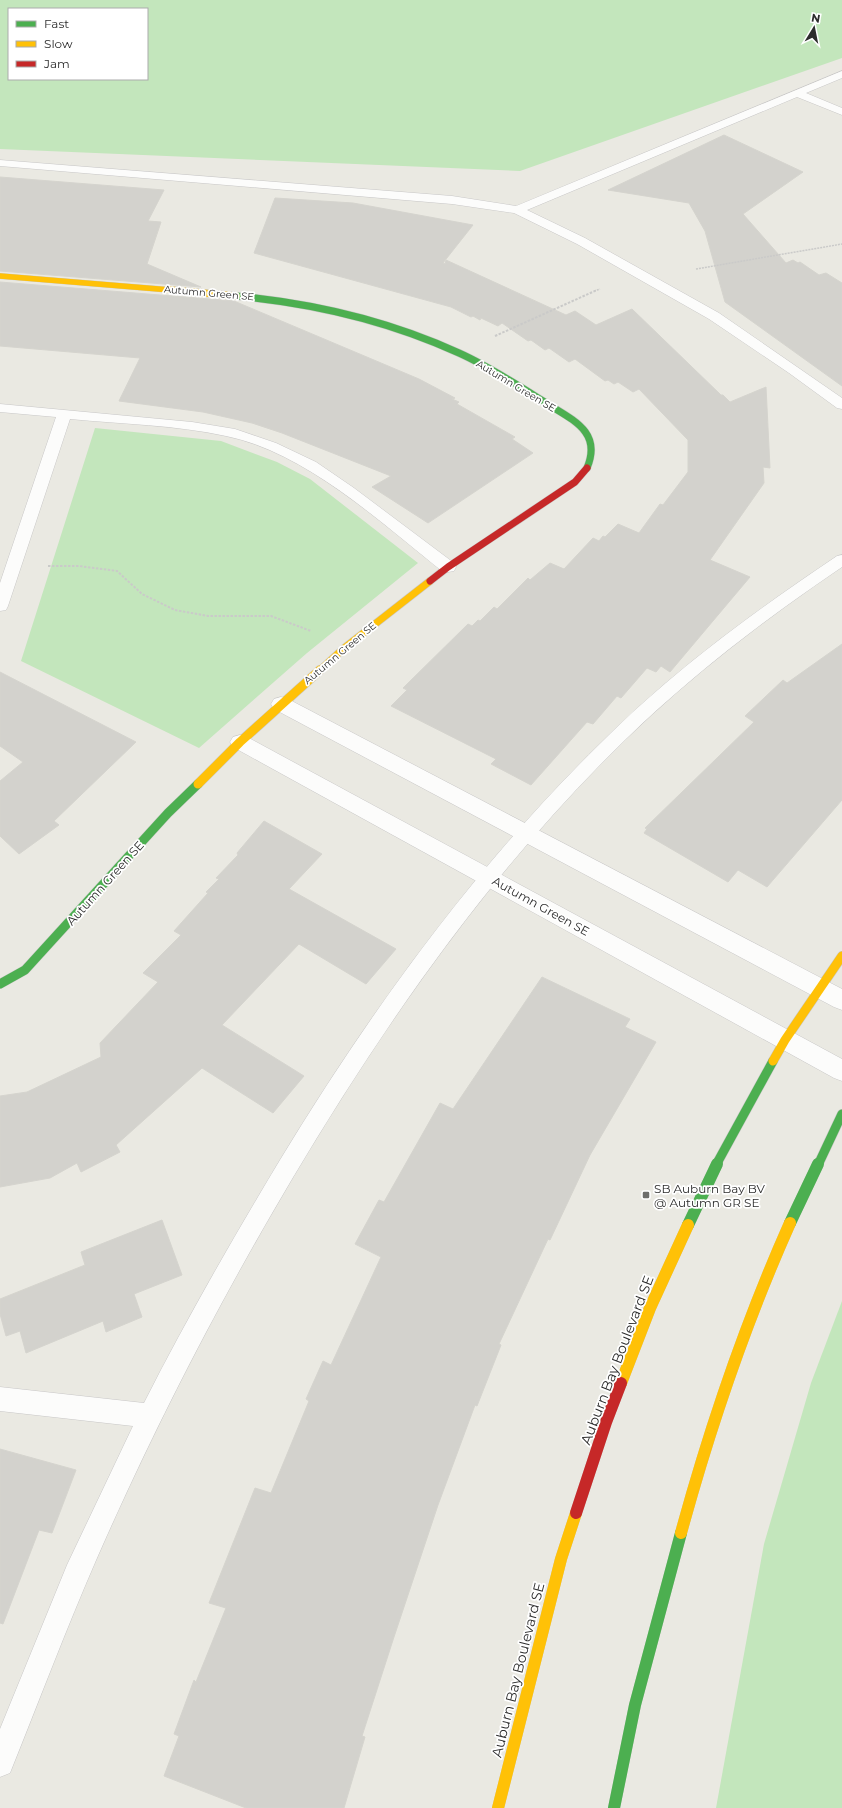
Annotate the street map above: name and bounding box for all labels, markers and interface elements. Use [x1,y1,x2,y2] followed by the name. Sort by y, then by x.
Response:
[8,8,148,80] legend
[794,8,834,48] north arrow
[810,10,821,26] text: N
[44,16,69,31] text: Fast
[44,36,73,51] text: Slow
[43,56,70,71] text: Jam
[163,283,255,303] street label: Autumn Green SE
[474,357,558,415] street label: Autumn Green SE
[301,619,379,687] street label: Autumn Green SE
[63,838,147,928] street label: Autumn Green SE
[490,873,592,939] street label: Autumn Green SE
[654,1181,765,1210] place label: SB Auburn Bay BV @ Autumn GR SE
[641,1190,651,1200] marker: SB Auburn Bay BV @ Autumn GR SE
[576,1273,658,1447] street label: Auburn Bay Boulevard SE
[488,1581,548,1759] street label: Auburn Bay Boulevard SE

